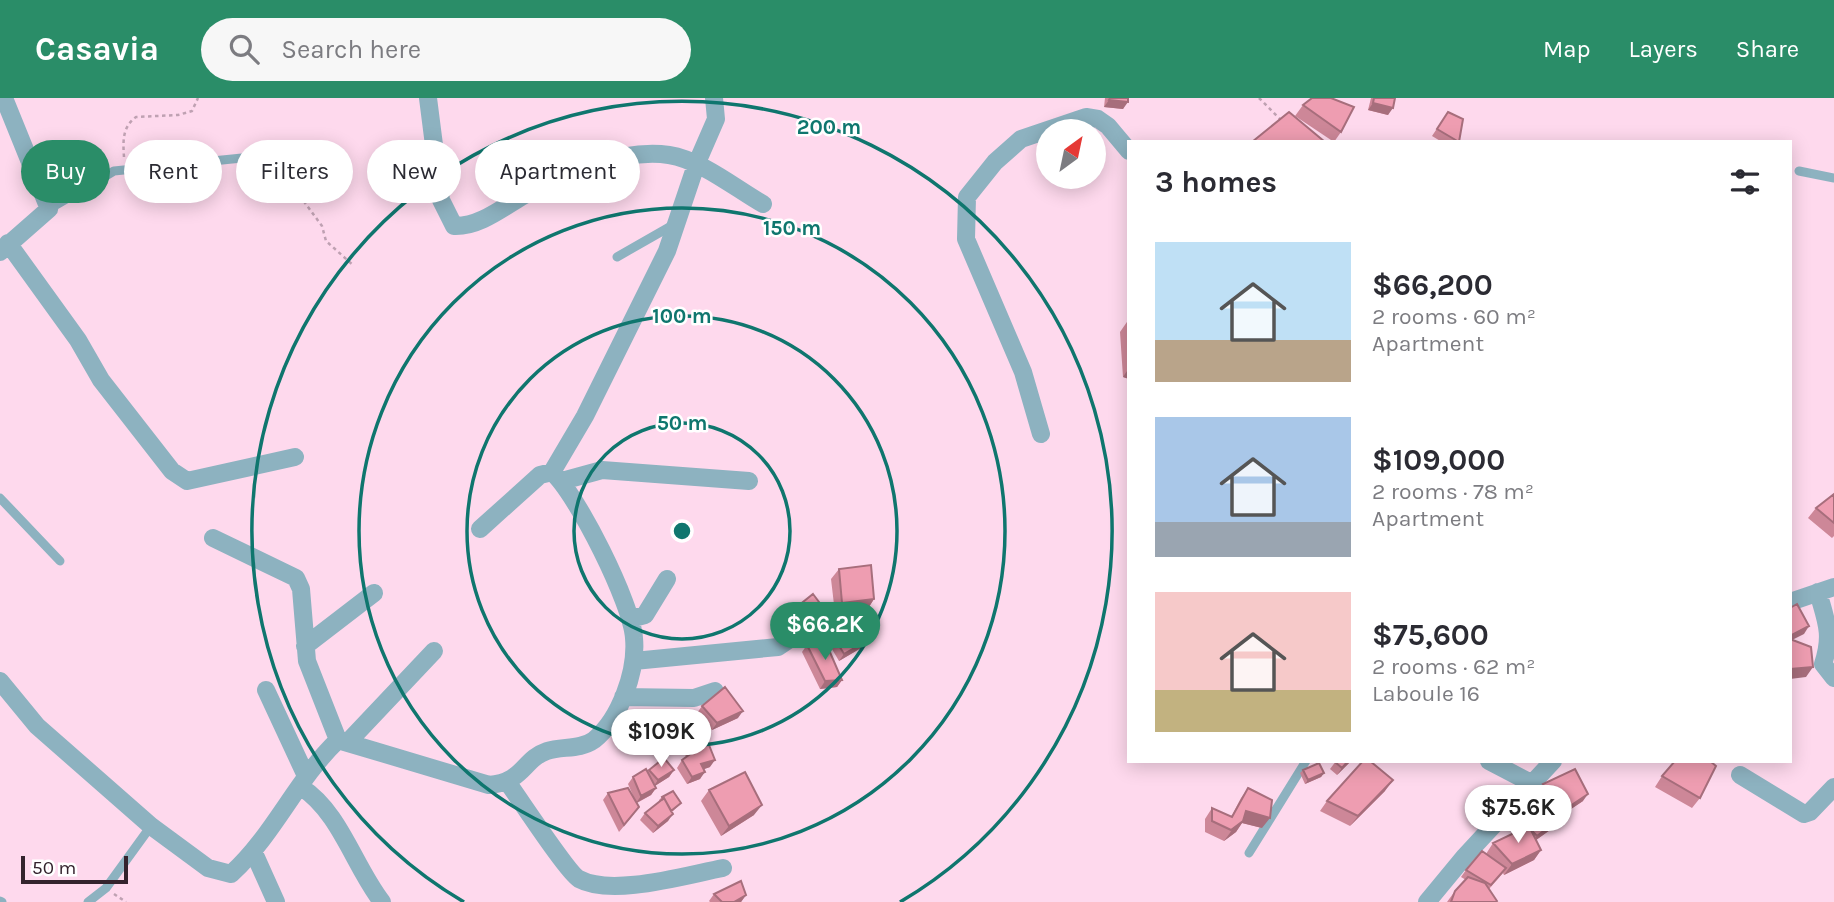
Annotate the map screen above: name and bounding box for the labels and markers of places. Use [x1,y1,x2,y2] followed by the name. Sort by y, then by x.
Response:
[670,519,694,543] centre of rings
[768,602,882,662] pin: $66.2K
[612,710,710,769] pin: $109K
[1461,786,1575,845] pin: $75.6K

